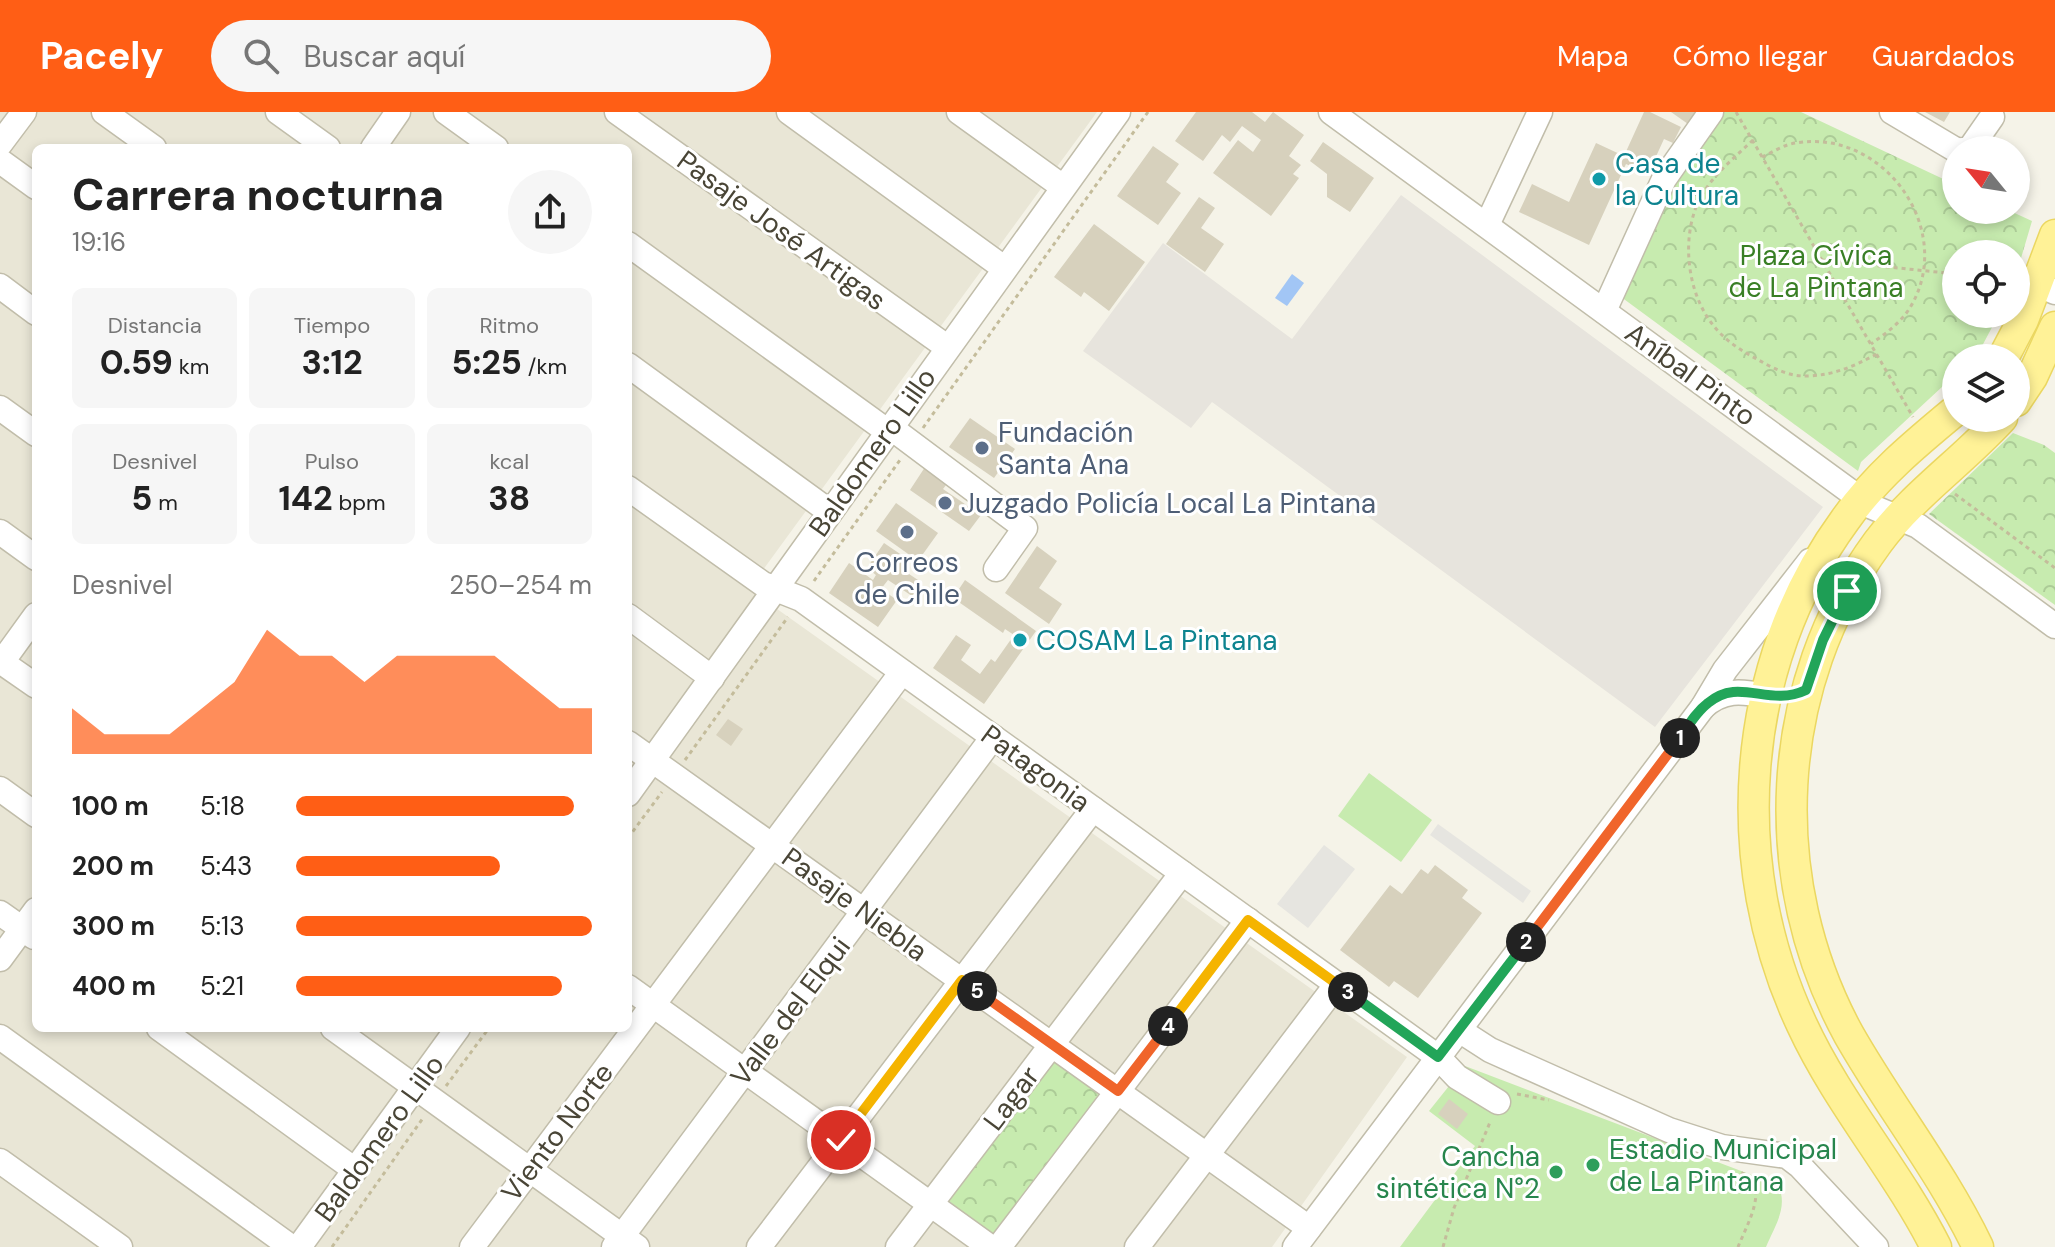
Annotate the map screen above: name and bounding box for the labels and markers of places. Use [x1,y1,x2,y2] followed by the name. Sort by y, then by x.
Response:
[1615,145,1739,214] place label: Casa de la Cultura
[1590,170,1608,188] marker: Casa de la Cultura
[998,414,1133,483] place label: Fundación Santa Ana
[973,439,991,457] marker: Fundación Santa Ana
[961,485,1376,522] place label: Juzgado Policía Local La Pintana
[936,494,954,512] marker: Juzgado Policía Local La Pintana
[898,523,916,541] marker: Correos de Chile
[854,544,960,613] place label: Correos de Chile
[1813,557,1881,625] pin
[1036,622,1278,659] place label: COSAM La Pintana
[1011,631,1029,649] marker: COSAM La Pintana
[1660,718,1700,758] pin: 1
[1506,922,1546,962] pin: 2
[957,971,997,1011] pin: 5
[1328,972,1368,1012] pin: 3
[1148,1006,1188,1046] pin: 4
[807,1106,875,1174] pin
[1609,1131,1837,1200] place label: Estadio Municipal de La Pintana
[1376,1138,1540,1207] place label: Cancha sintética N°2
[1584,1156,1602,1174] marker: Estadio Municipal de La Pintana
[1547,1163,1565,1181] marker: Cancha sintética N°2

